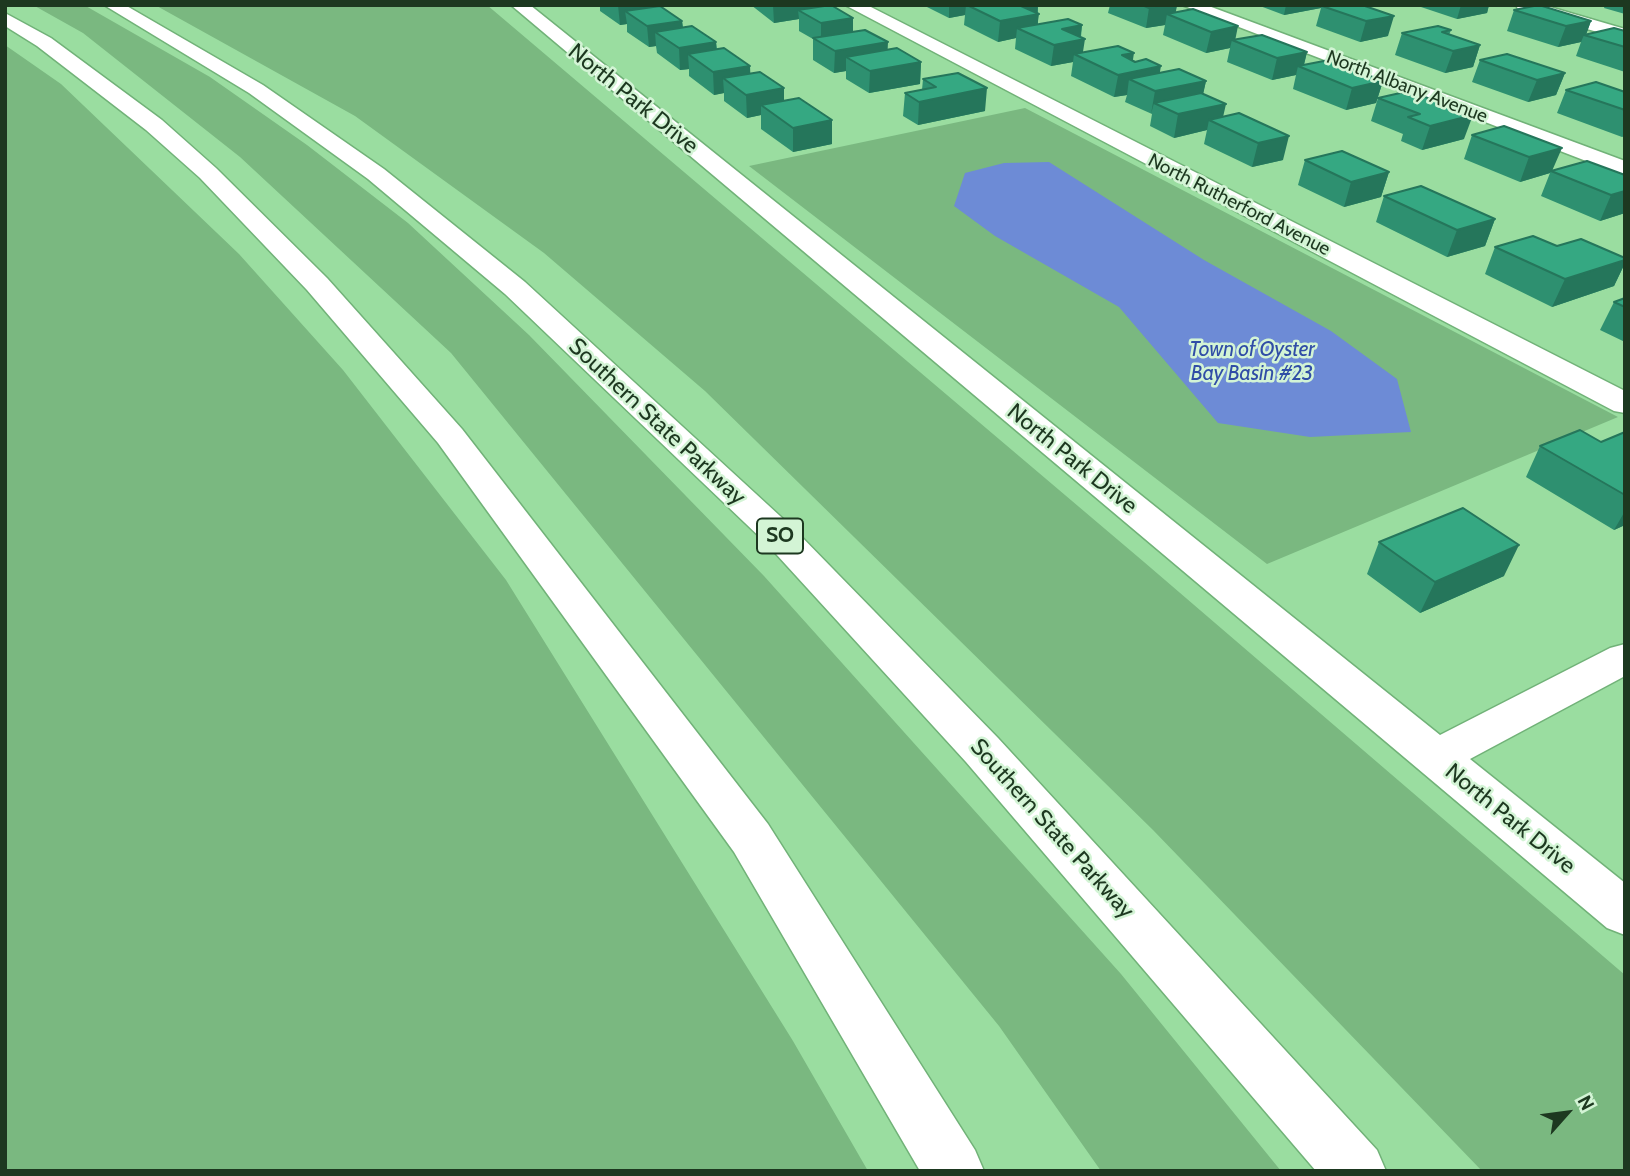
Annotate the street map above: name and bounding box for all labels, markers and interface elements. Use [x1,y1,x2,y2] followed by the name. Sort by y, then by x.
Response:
[562,38,704,160] street label: North Park Drive
[1323,46,1491,128] street label: North Albany Avenue
[1144,149,1334,261] street label: North Rutherford Avenue
[563,333,751,511] street label: Southern State Parkway
[1189,337,1315,387] water label: Town of Oyster Bay Basin #23
[1001,398,1143,520] street label: North Park Drive
[757,518,803,554] road number: SO
[964,734,1140,924] street label: Southern State Parkway
[1439,758,1581,880] street label: North Park Drive
[1532,1078,1602,1148] north arrow
[1573,1092,1599,1114] text: N

